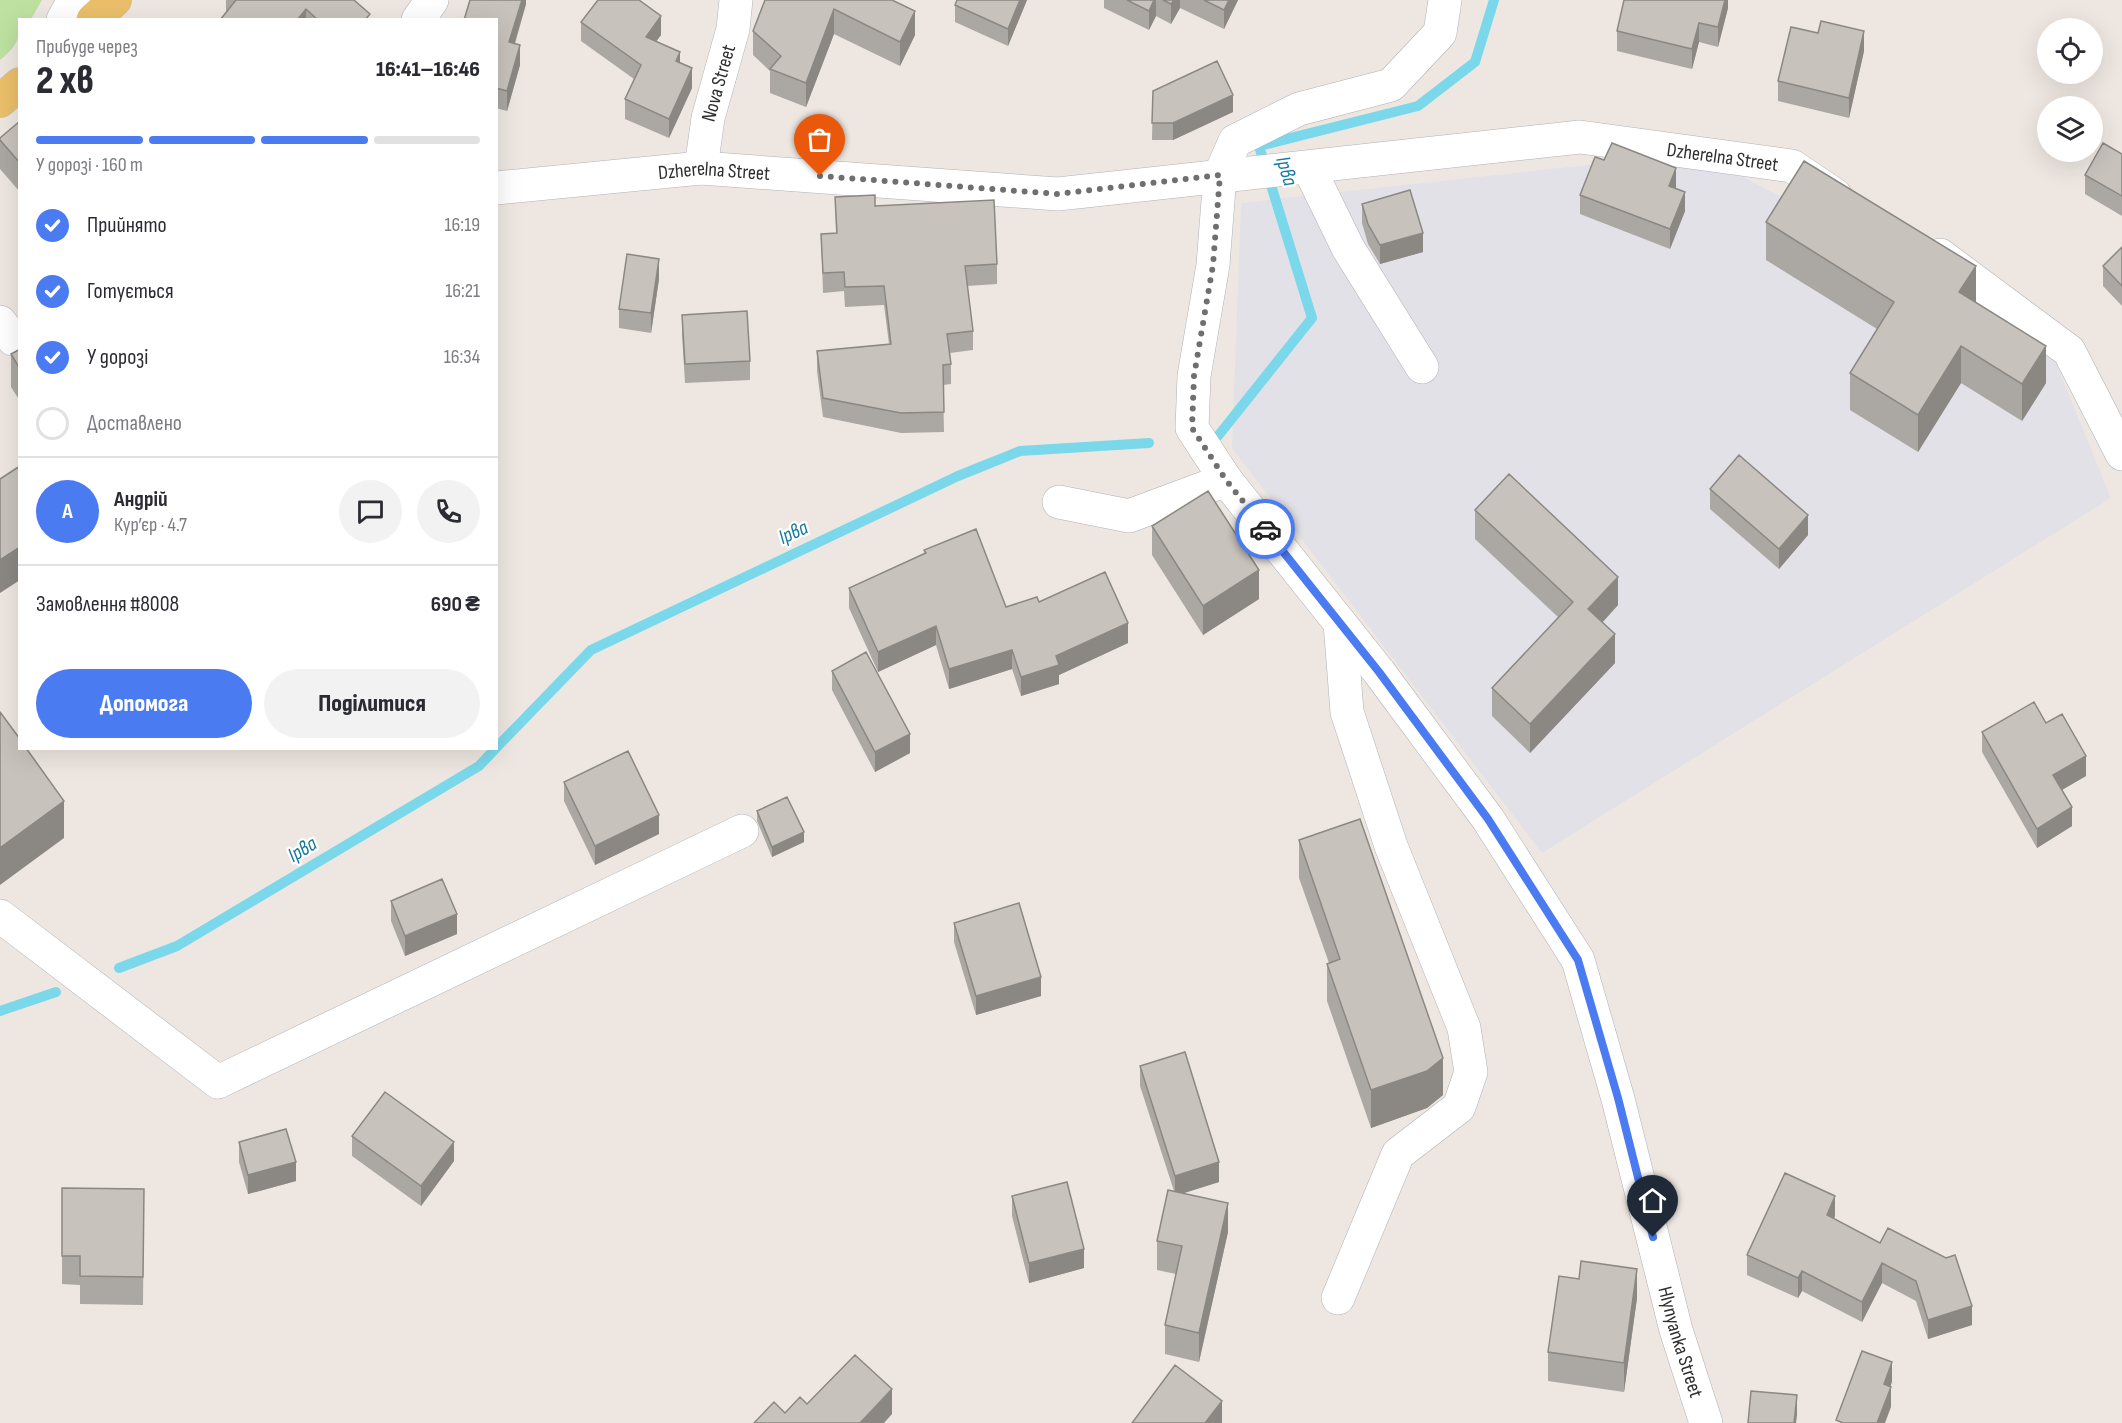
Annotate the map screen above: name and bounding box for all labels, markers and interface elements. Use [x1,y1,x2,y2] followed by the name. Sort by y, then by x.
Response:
[2037,18,2103,162] map controls
[2037,18,2103,84] button: locate
[36,35,138,59] text: Прибуде через
[697,42,741,124] street label: Nova Street
[376,56,480,83] text: 16:41–16:46
[36,58,94,105] text: 2 хв
[2037,96,2103,162] button: layers
[794,114,845,176] pin
[803,123,836,156] icon: bag
[1665,138,1780,177] street label: Dzherelna Street
[36,153,143,177] text: У дорозі · 160 m
[1270,153,1303,189] water label: Ірва
[657,157,771,186] street label: Dzherelna Street
[36,209,69,242] icon: check
[87,212,167,239] text: Прийнято
[445,213,480,237] text: 16:19
[36,275,69,308] icon: check
[87,278,174,305] text: Готується
[445,279,480,303] text: 16:21
[36,341,69,374] icon: check
[87,344,148,371] text: У дорозі
[444,345,480,369] text: 16:34
[87,410,182,437] text: Доставлено
[339,480,402,543] button: chat
[417,480,480,543] button: phone
[114,486,168,513] text: Андрій
[62,498,73,525] text: А
[1235,499,1295,559] courier
[114,513,187,537] text: Кур’єр · 4.7
[1249,513,1282,546] icon: car
[774,515,812,550] water label: Ірва
[36,591,179,618] text: Замовлення #8008
[431,591,480,618] text: 690 ₴
[36,669,252,738] button: Допомога
[264,669,480,738] button: Поділитися
[283,831,322,868] water label: Ірва
[1627,1175,1678,1237] pin
[1636,1184,1669,1217] icon: home
[1653,1284,1708,1401] street label: Hlynyanka Street

